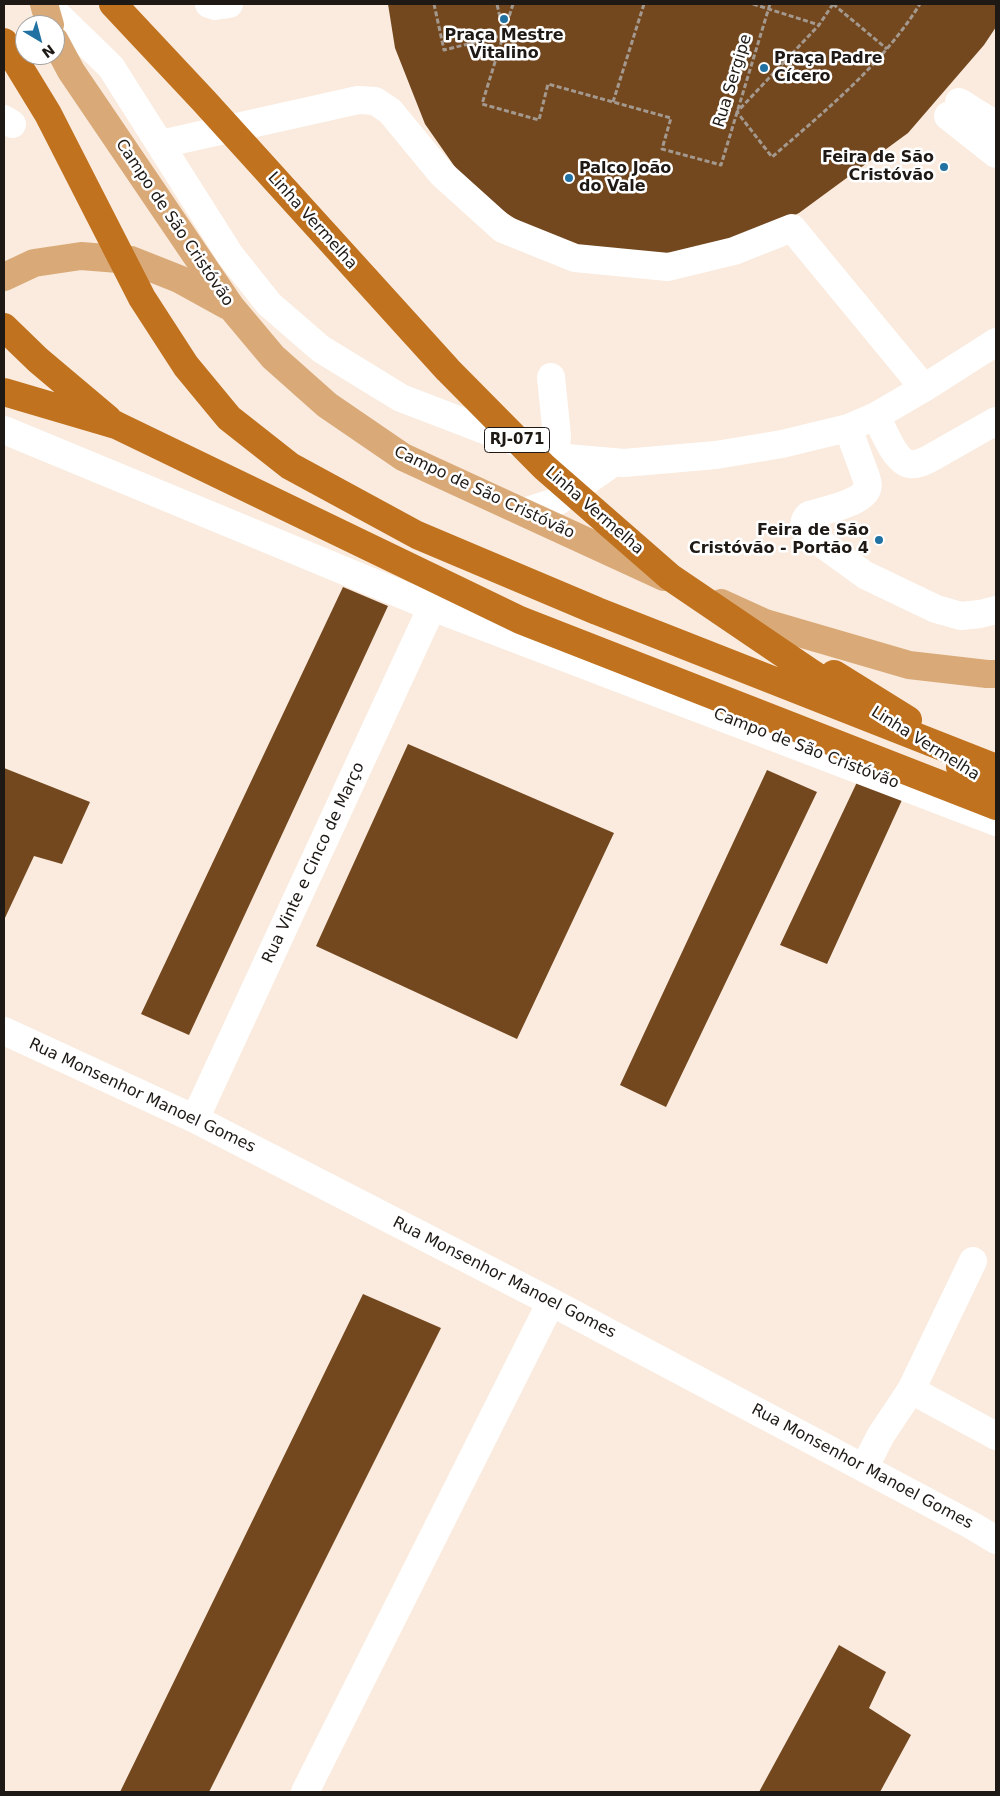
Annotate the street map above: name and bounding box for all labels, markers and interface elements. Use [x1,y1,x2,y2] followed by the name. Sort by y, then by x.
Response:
[498,13,510,25] marker: Praça Mestre Vitalino
[15,15,65,65] north arrow
[445,26,563,64] place label: Praça Mestre Vitalino
[710,32,756,130] street label: Rua Sergipe
[39,41,58,61] text: N
[774,49,883,87] place label: Praça Padre Cícero
[758,62,770,74] marker: Praça Padre Cícero
[111,136,237,310] street label: Campo de São Cristóvão
[822,148,934,186] place label: Feira de São Cristóvão
[579,159,671,197] place label: Palco João do Vale
[938,161,950,173] marker: Feira de São Cristóvão
[263,168,361,274] street label: Linha Vermelha
[563,172,575,184] marker: Palco João do Vale
[484,428,550,452] road number: RJ-071
[391,443,577,543] street label: Campo de São Cristóvão
[541,463,647,559] street label: Linha Vermelha
[689,521,869,559] place label: Feira de São Cristóvão - Portão 4
[873,534,885,546] marker: Feira de São Cristóvão - Portão 4
[867,703,983,785] street label: Linha Vermelha
[711,705,901,793] street label: Campo de São Cristóvão
[259,759,369,967] street label: Rua Vinte e Cinco de Março
[26,1035,258,1157] street label: Rua Monsenhor Manoel Gomes
[389,1213,619,1343] street label: Rua Monsenhor Manoel Gomes
[748,1400,976,1534] street label: Rua Monsenhor Manoel Gomes

